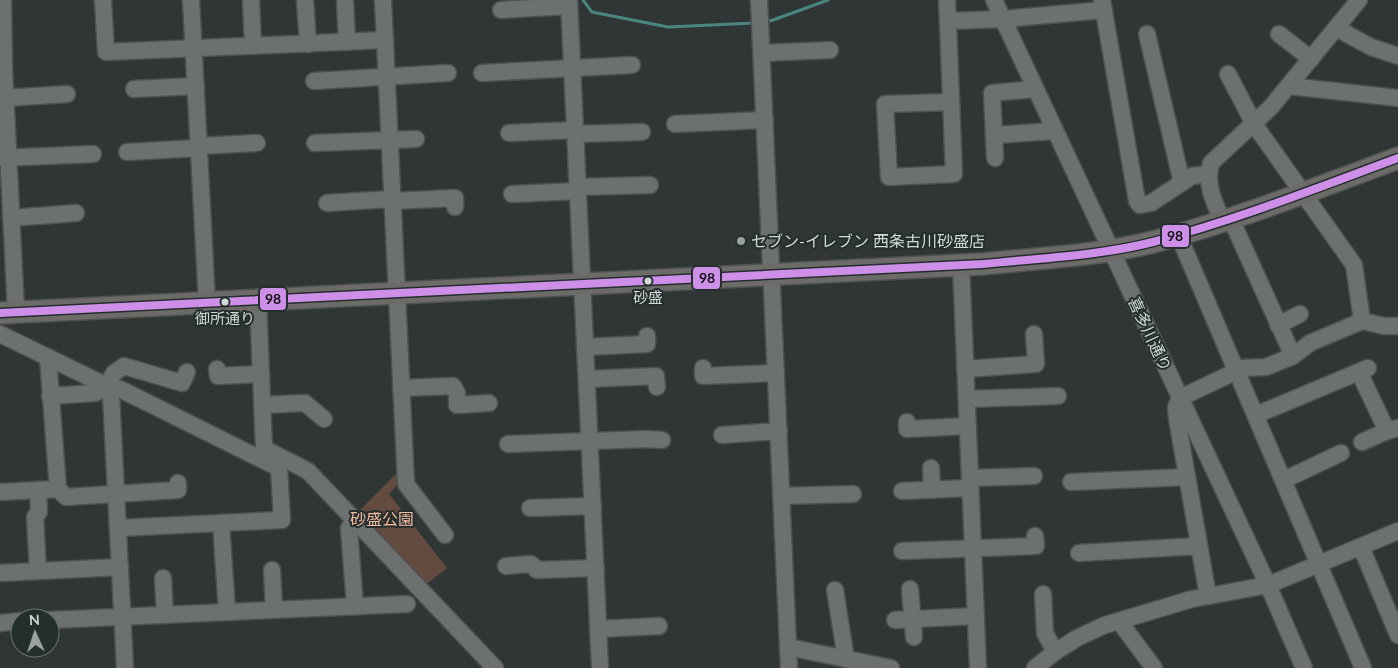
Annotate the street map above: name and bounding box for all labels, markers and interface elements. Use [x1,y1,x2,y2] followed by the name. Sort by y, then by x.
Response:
[1161,224,1190,248] line badge: 98
[1167,227,1183,244] text: 98
[751,231,985,250] place label: セブン-イレブン 西条古川砂盛店
[735,235,747,247] marker: セブン-イレブン 西条古川砂盛店
[692,266,721,290] line badge: 98
[699,269,715,286] text: 98
[643,276,653,286] marker: 砂盛
[259,287,287,311] line badge: 98
[633,288,663,306] place label: 砂盛
[265,290,281,307] text: 98
[1125,294,1176,374] street label: 喜多川通り
[220,297,230,307] marker: 御所通り
[195,309,255,327] place label: 御所通り
[350,509,414,528] park label: 砂盛公園
[10,608,60,658] north arrow
[28,611,40,628] text: N

